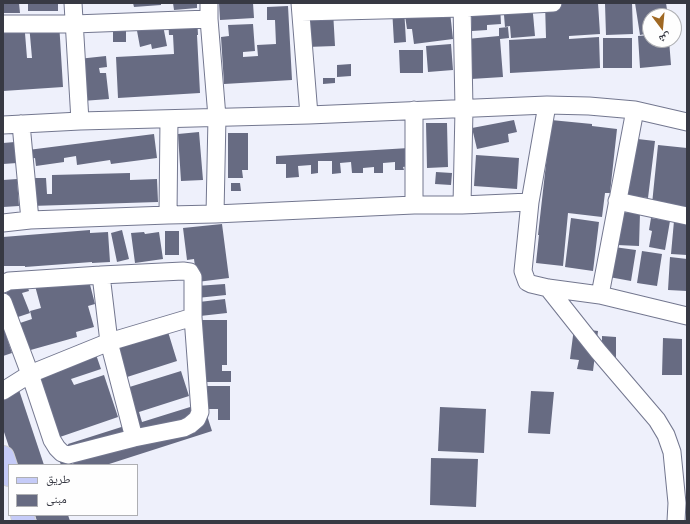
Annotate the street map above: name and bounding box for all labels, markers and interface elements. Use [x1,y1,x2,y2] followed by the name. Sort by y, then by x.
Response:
[642,8,682,48] north arrow
[658,30,673,47] text: ش
[8,464,138,516] legend
[46,471,71,486] text: طريق
[46,491,67,506] text: مبنى

